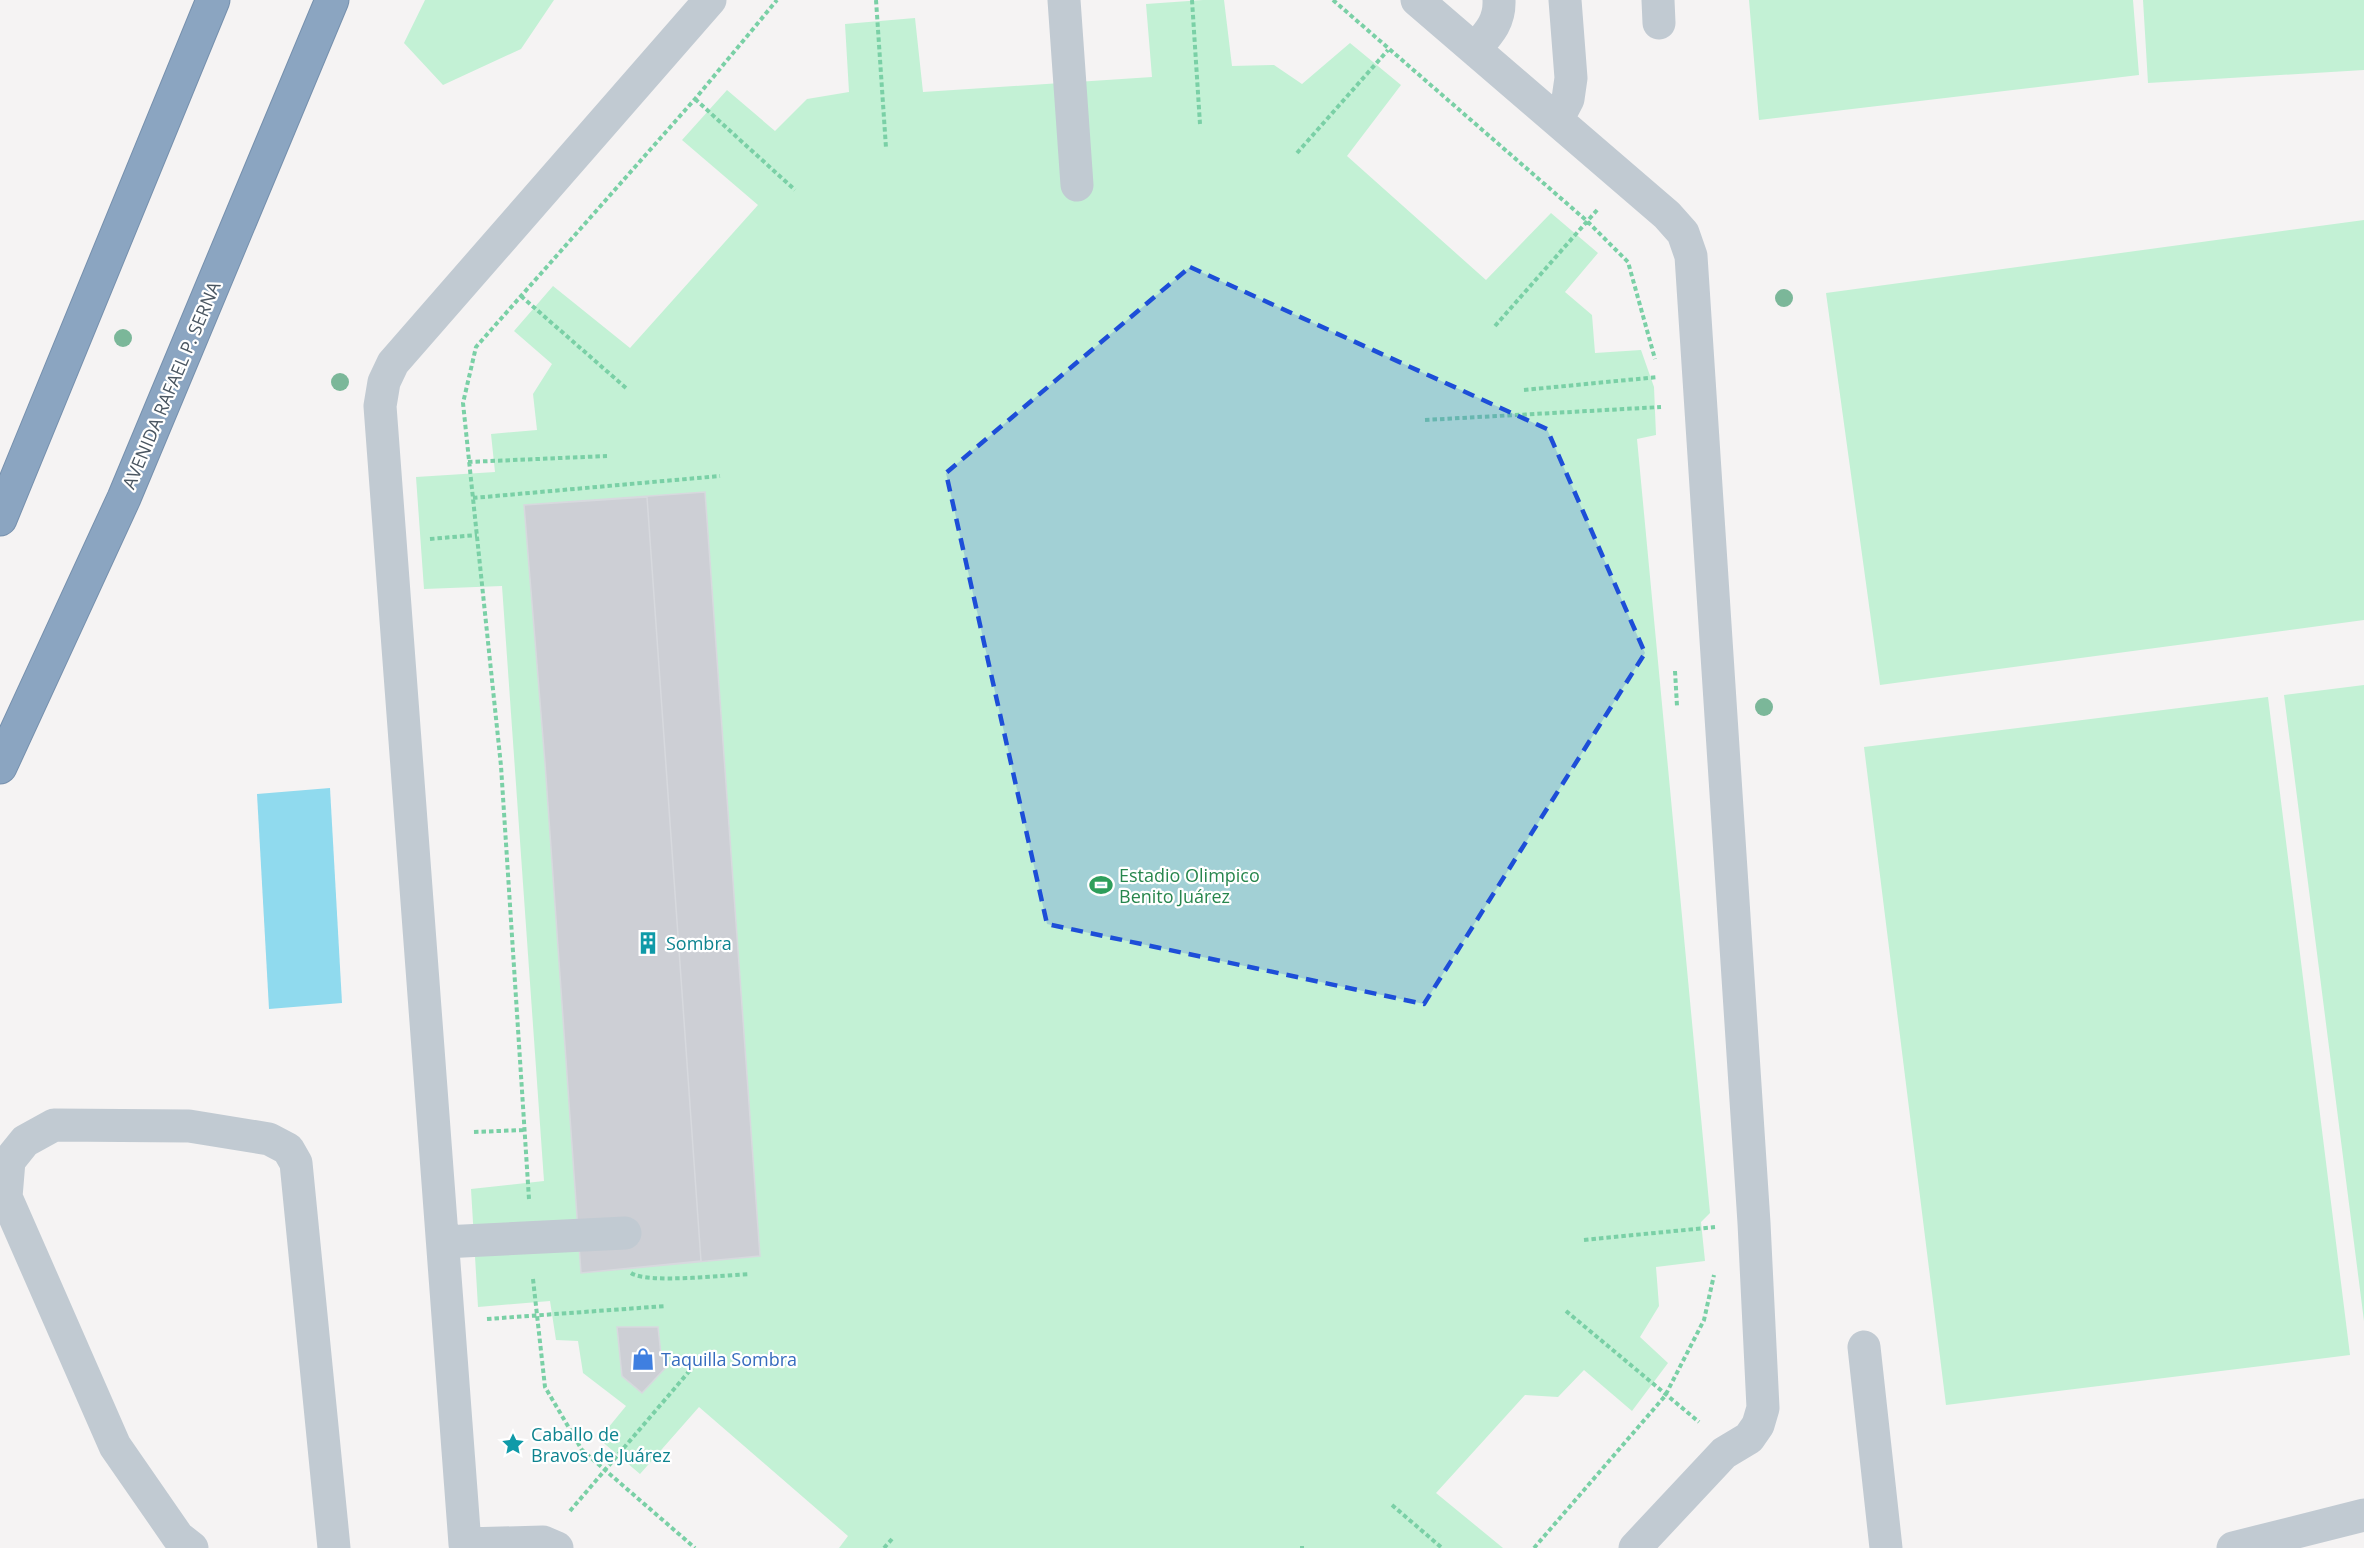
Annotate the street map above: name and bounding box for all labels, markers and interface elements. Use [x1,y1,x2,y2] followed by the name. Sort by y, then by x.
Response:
[116,277,226,492] street label: AVENIDA RAFAEL P. SERNA
[1119,863,1260,908] place label: Estadio Olimpico Benito Juárez
[1088,872,1114,898] sports icon: Estadio Olimpico Benito Juárez
[635,930,661,956] building icon: Sombra
[666,931,732,955] place label: Sombra
[630,1346,656,1372] shop icon: Taquilla Sombra
[661,1347,797,1371] place label: Taquilla Sombra
[531,1422,671,1467] place label: Caballo de Bravos de Juárez
[500,1431,526,1457] place icon: Caballo de Bravos de Juárez

